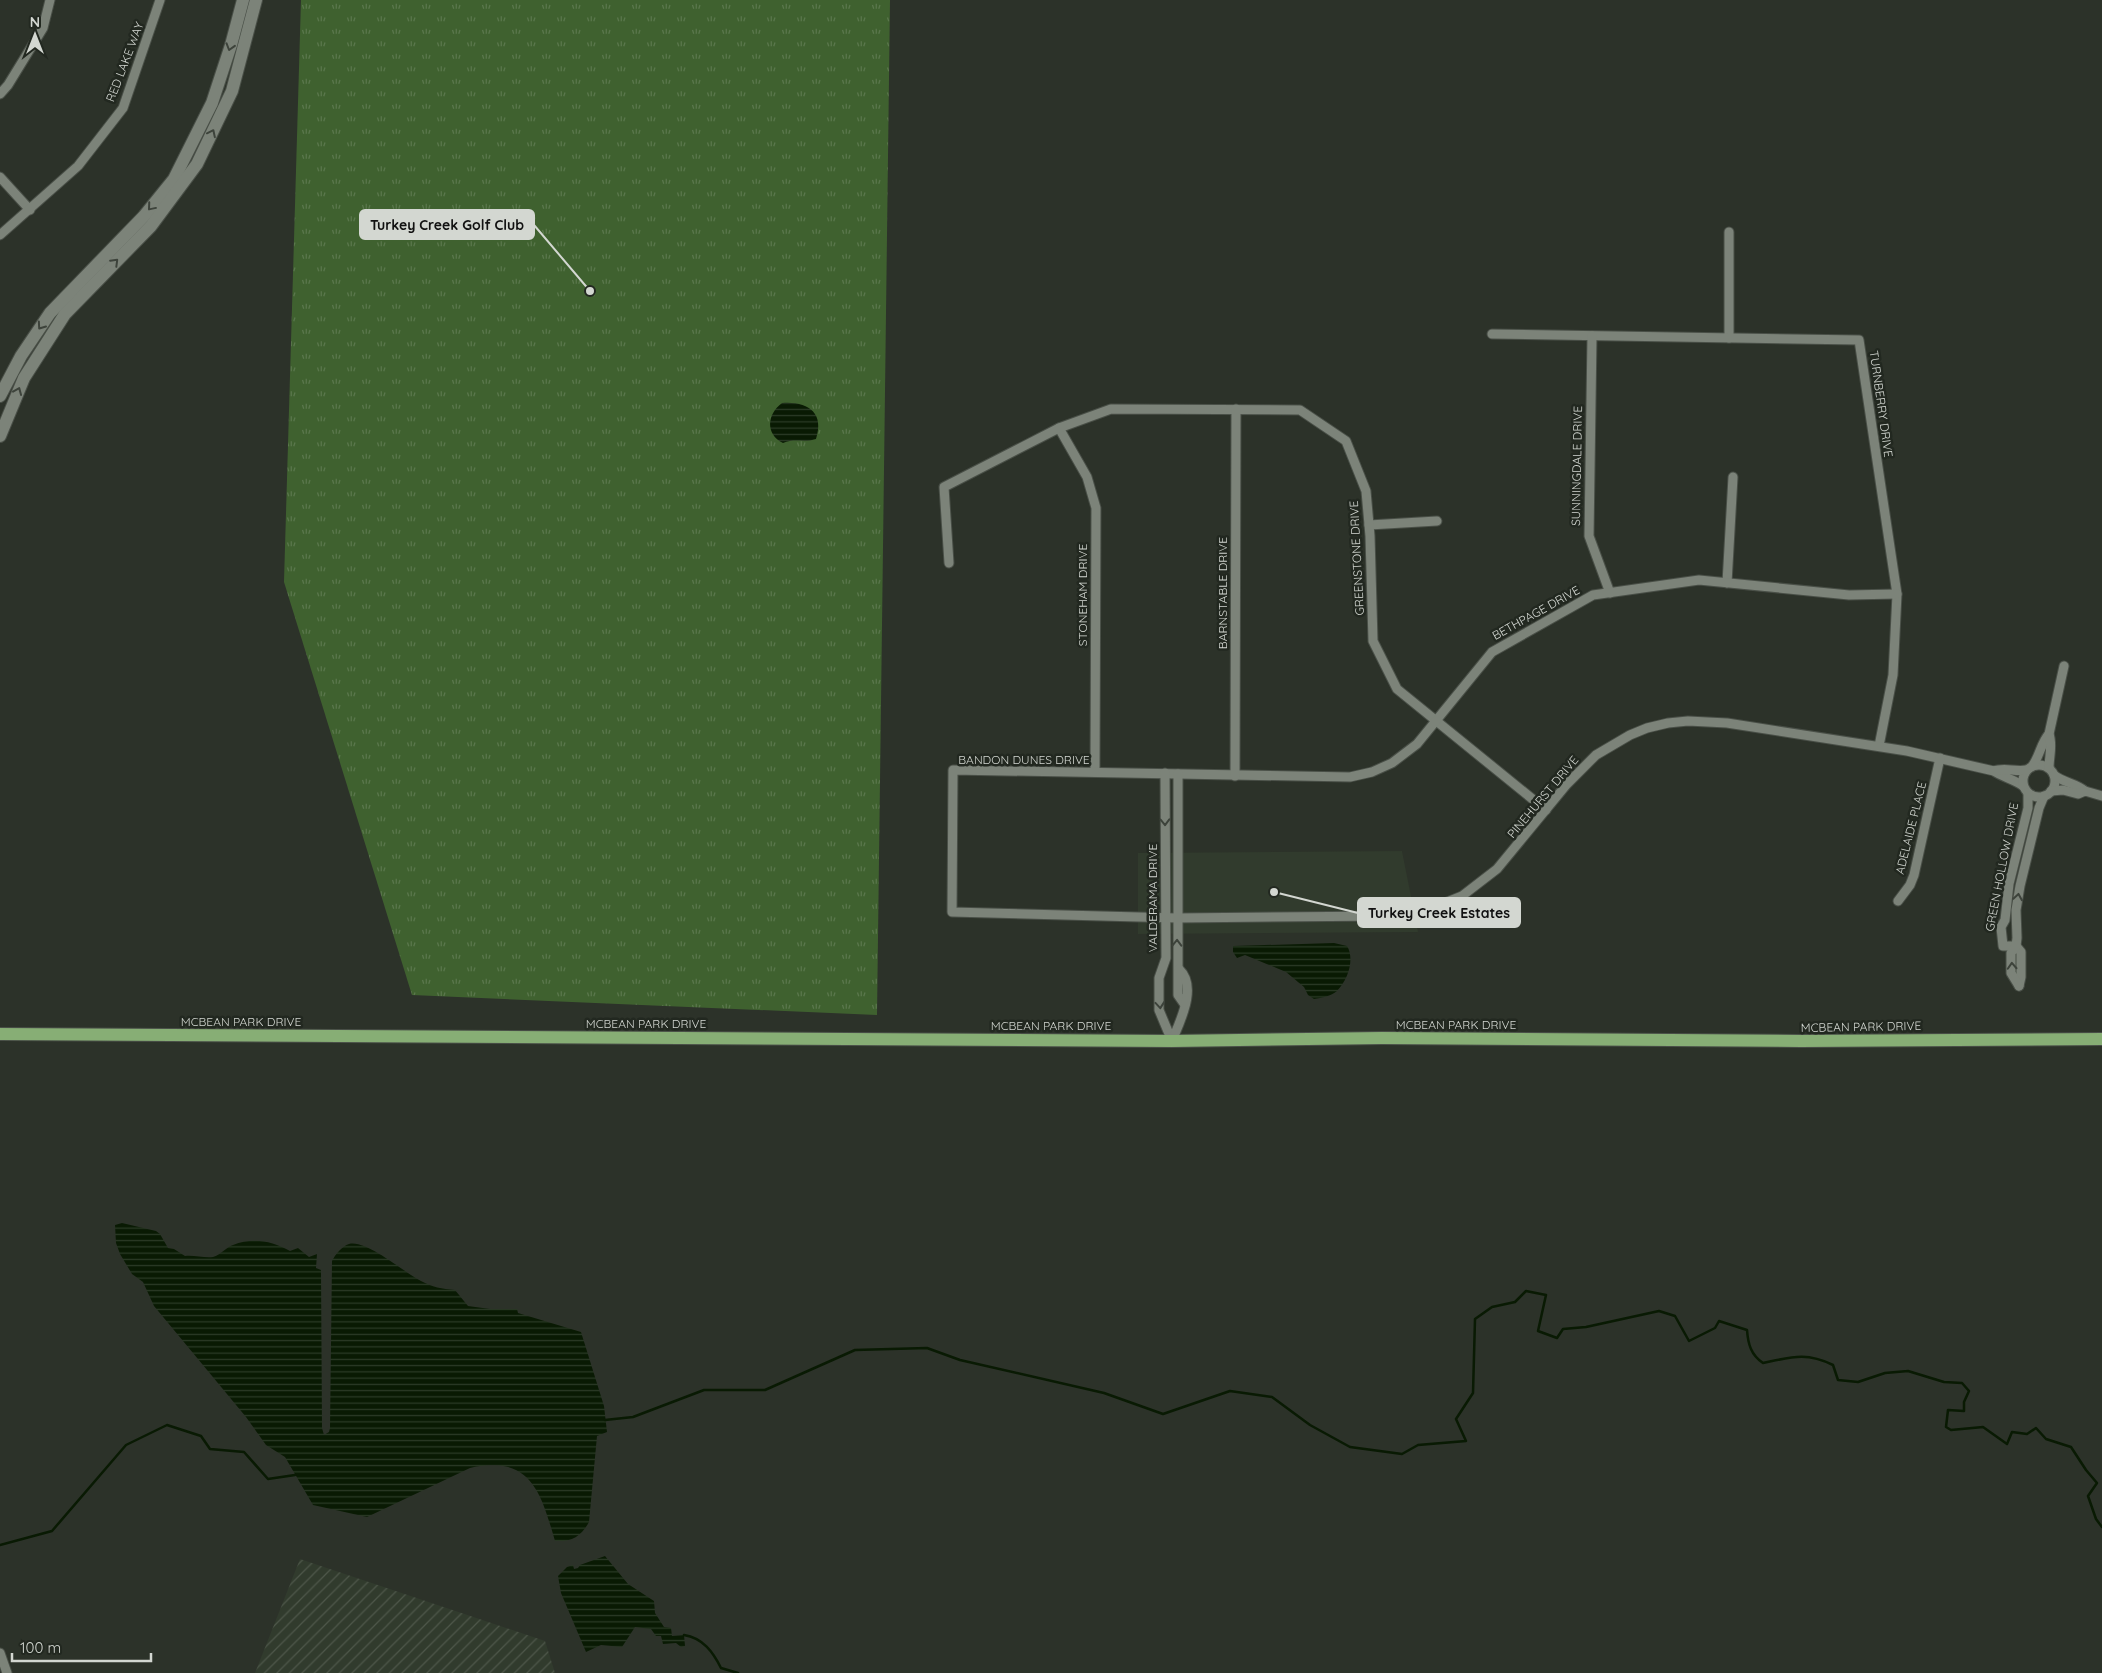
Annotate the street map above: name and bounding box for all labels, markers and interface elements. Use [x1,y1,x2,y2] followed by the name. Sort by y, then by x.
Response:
[10,10,60,60] north arrow
[30,13,40,31] text: N
[102,19,147,104] street label: RED LAKE WAY
[225,43,236,51] one-way arrow
[206,129,216,138] one-way arrow
[149,201,157,210] one-way arrow
[360,210,534,239] callout: Turkey Creek Golf Club
[370,216,524,234] text: Turkey Creek Golf Club
[109,259,118,268] one-way arrow
[38,320,47,330] one-way arrow
[1867,350,1896,458] street label: TURNBERRY DRIVE
[12,387,23,396] one-way arrow
[1568,406,1585,526] street label: SUNNINGDALE DRIVE
[1346,500,1367,616] street label: GREENSTONE DRIVE
[1215,537,1230,649] street label: BARNSTABLE DRIVE
[1075,544,1090,646] street label: STONEHAM DRIVE
[1489,582,1582,643] street label: BETHPAGE DRIVE
[958,752,1090,767] street label: BANDON DUNES DRIVE
[1504,752,1581,841] street label: PINEHURST DRIVE
[1892,780,1929,876] street label: ADELAIDE PLACE
[1982,801,2021,933] street label: GREEN HOLLOW DRIVE
[1160,818,1170,826] one-way arrow
[1145,844,1160,952] street label: VALDERAMA DRIVE
[2012,893,2023,901] one-way arrow
[1358,898,1520,927] callout: Turkey Creek Estates
[1368,904,1510,922] text: Turkey Creek Estates
[1172,939,1182,947] one-way arrow
[2006,962,2017,970] one-way arrow
[1154,1002,1165,1010] one-way arrow
[181,1014,301,1029] street label: MCBEAN PARK DRIVE
[586,1016,706,1031] street label: MCBEAN PARK DRIVE
[1396,1017,1516,1032] street label: MCBEAN PARK DRIVE
[991,1018,1111,1033] street label: MCBEAN PARK DRIVE
[1801,1018,1922,1035] street label: MCBEAN PARK DRIVE
[12,1630,151,1662] scale bar
[20,1638,61,1657] text: 100 m

